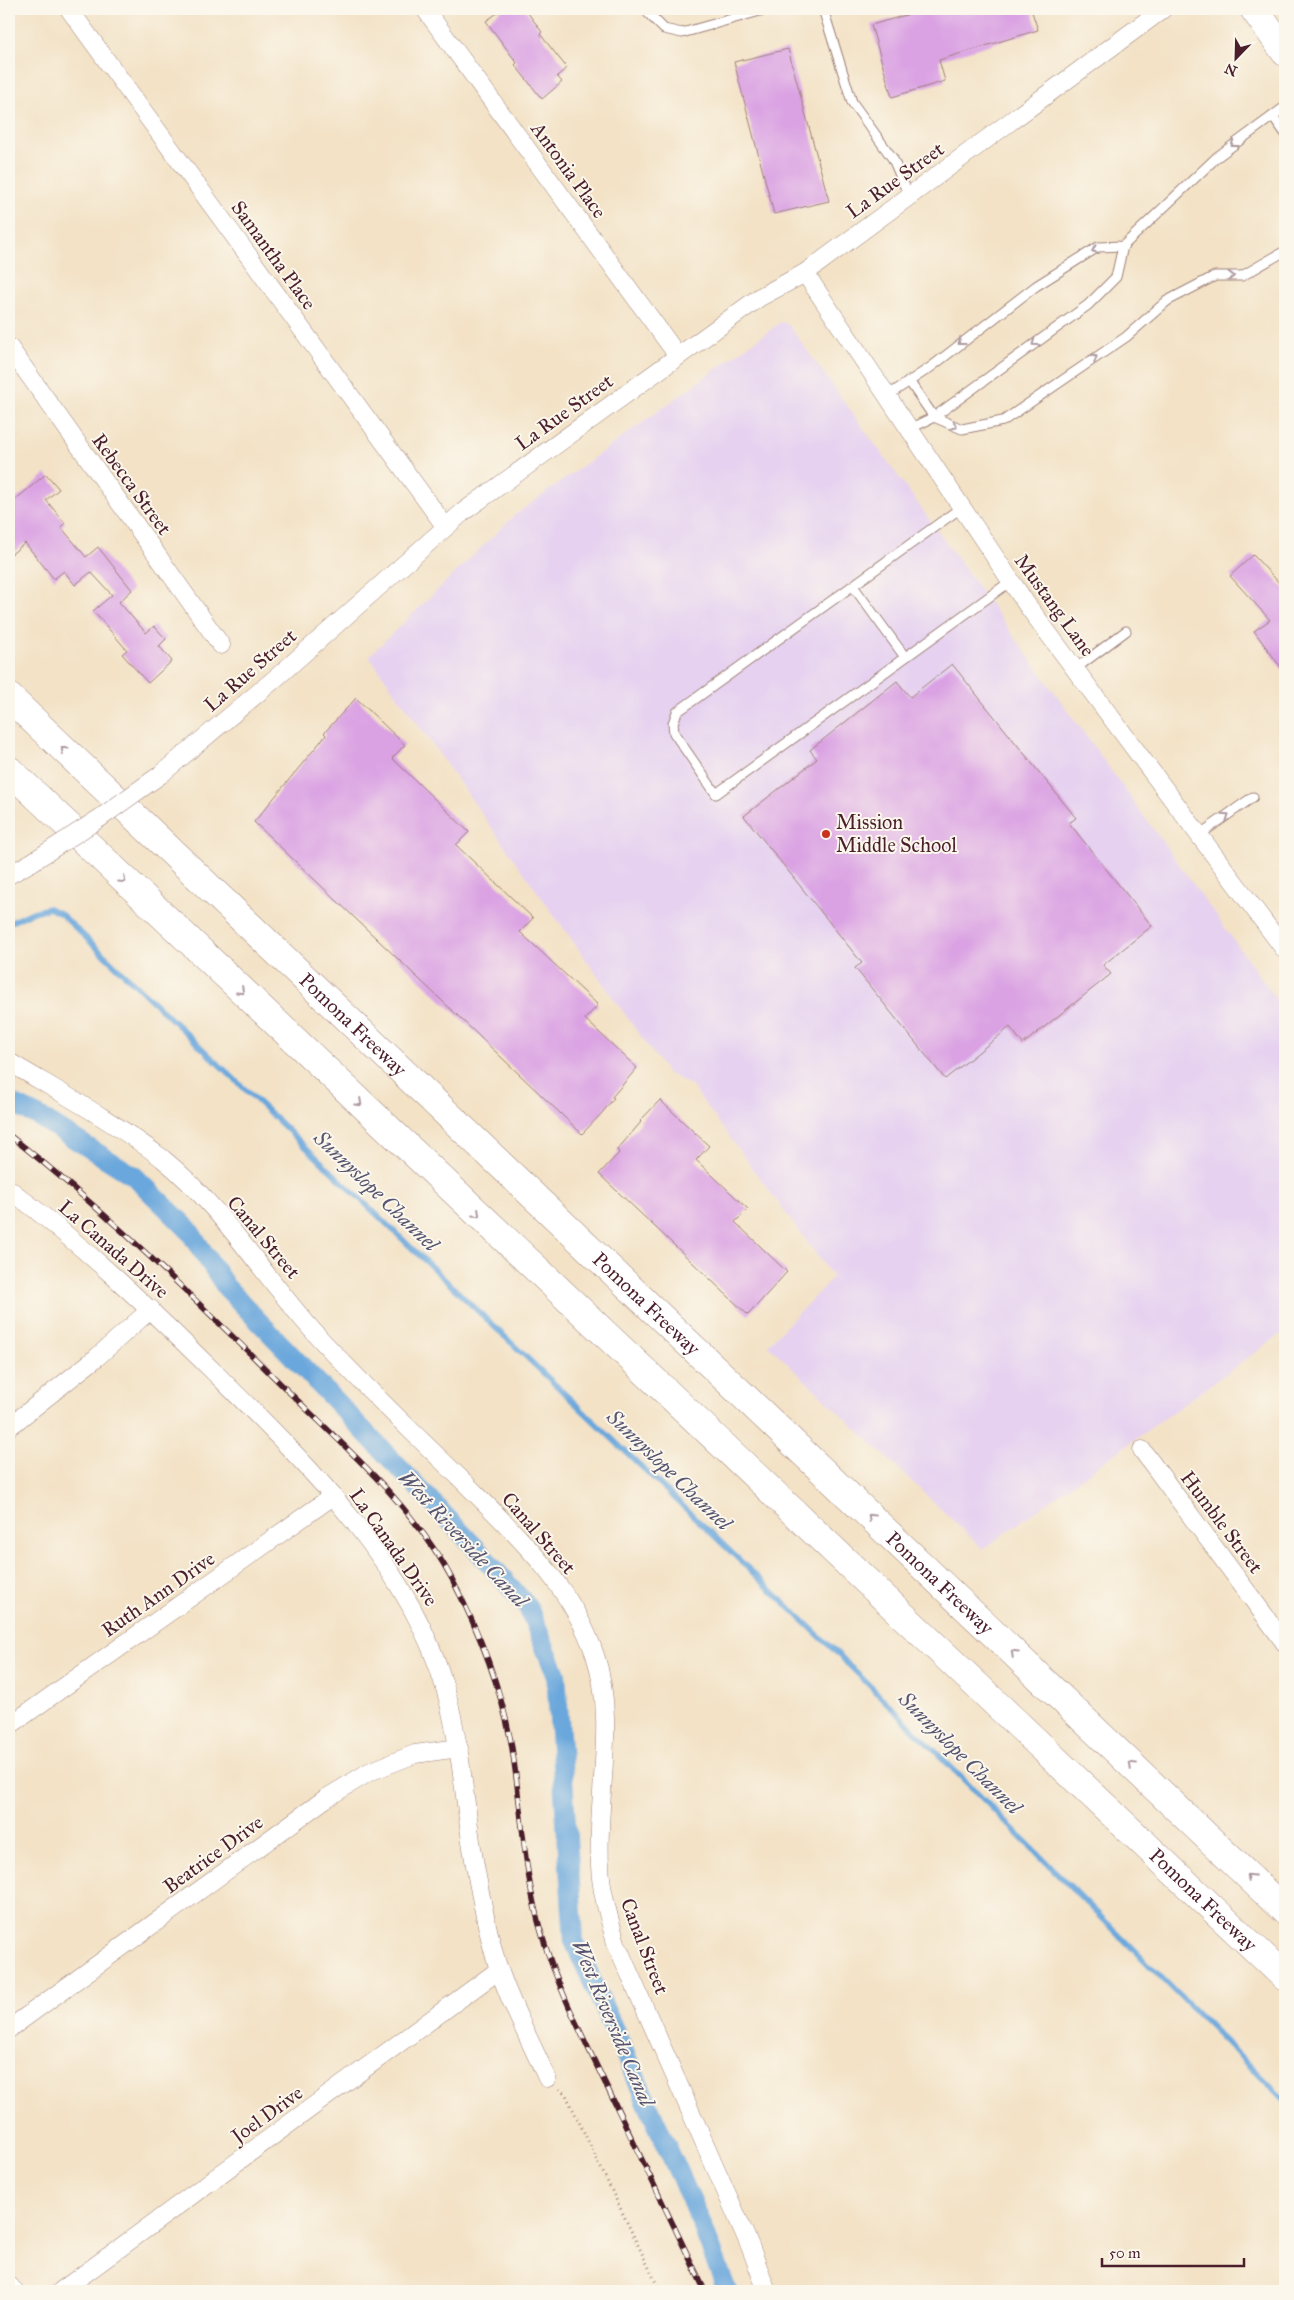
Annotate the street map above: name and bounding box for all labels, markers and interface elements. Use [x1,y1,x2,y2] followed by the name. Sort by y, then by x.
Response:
[1212,32,1262,82] north arrow
[1222,59,1240,80] text: N
[526,117,612,223] street label: Antonia Place
[842,137,948,223] street label: La Rue Street
[1231,139,1240,147] one-way arrow
[226,196,322,314] street label: Samantha Place
[1091,244,1100,254] one-way arrow
[1228,271,1236,281] one-way arrow
[958,337,967,345] one-way arrow
[1031,337,1041,346] one-way arrow
[1089,354,1098,364] one-way arrow
[511,369,617,455] street label: La Rue Street
[949,419,958,430] one-way arrow
[87,429,177,539] street label: Rebecca Street
[1009,549,1100,661] street label: Mustang Lane
[199,623,301,717] street label: La Rue Street
[61,747,70,756] one-way arrow
[836,810,957,857] place label: Mission Middle School
[1220,813,1230,822] one-way arrow
[820,828,832,840] marker: Mission Middle School
[117,874,126,883] one-way arrow
[295,968,412,1081] street label: Pomona Freeway
[235,985,244,994] one-way arrow
[353,1097,362,1106] one-way arrow
[308,1124,445,1259] water label: Sunnyslope Channel
[222,1191,306,1283] street label: Canal Street
[54,1195,174,1303] street label: La Canada Drive
[472,1208,481,1217] one-way arrow
[588,1247,706,1361] street label: Pomona Freeway
[601,1403,738,1538] water label: Sunnyslope Channel
[393,1465,535,1615] water label: West Riverside Canal
[1176,1466,1268,1578] street label: Humble Street
[345,1484,443,1610] street label: La Canada Drive
[497,1487,581,1579] street label: Canal Street
[868,1514,877,1523] one-way arrow
[881,1526,999,1640] street label: Pomona Freeway
[97,1546,219,1642] street label: Ruth Ann Drive
[1011,1650,1020,1659] one-way arrow
[892,1685,1029,1822] water label: Sunnyslope Channel
[1129,1762,1138,1771] one-way arrow
[158,1810,268,1898] street label: Beatrice Drive
[1145,1843,1263,1957] street label: Pomona Freeway
[1247,1874,1256,1883] one-way arrow
[616,1895,674,1997] street label: Canal Street
[566,1936,661,2112] water label: West Riverside Canal
[225,2080,308,2150] street label: Joel Drive
[1102,2235,1244,2267] scale bar
[1109,2244,1141,2262] text: 50 m

